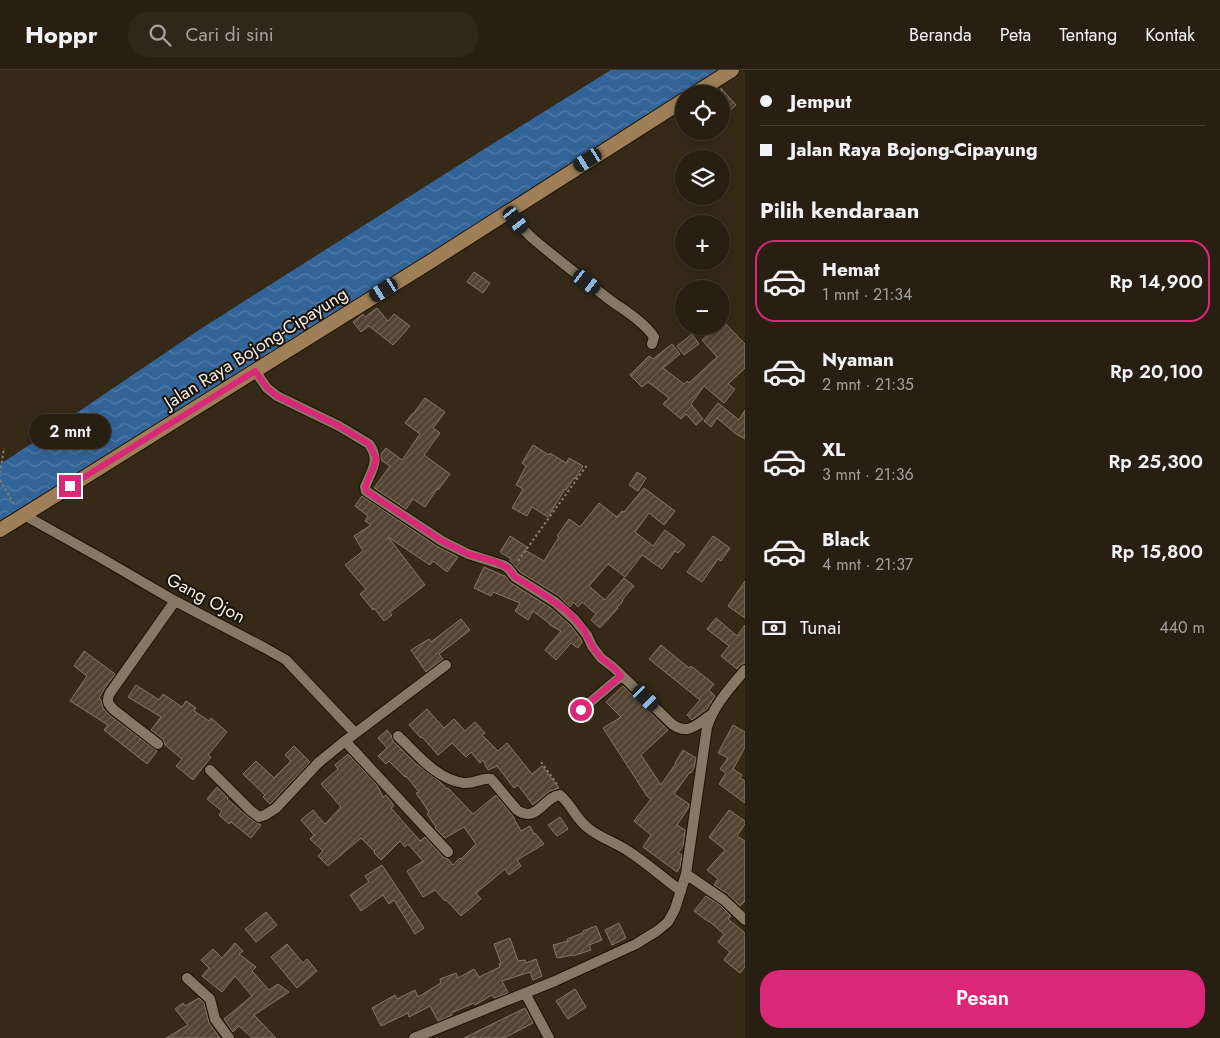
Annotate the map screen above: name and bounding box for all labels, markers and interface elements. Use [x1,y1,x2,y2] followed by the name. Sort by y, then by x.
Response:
[128,12,478,57] search box
[25,17,98,52] text: Hoppr
[146,21,174,49] icon: search
[186,21,274,48] text: Cari di sini
[909,22,972,48] text: Beranda
[1000,22,1031,48] text: Peta
[1059,22,1117,48] text: Tentang
[1145,22,1195,48] text: Kontak
[675,85,730,335] map controls
[675,85,730,140] button: locate
[790,88,851,115] text: Jemput
[790,136,1038,163] text: Jalan Raya Bojong-Cipayung
[571,146,604,174] car
[675,150,730,205] button: layers
[760,194,919,226] text: Pilih kendaraan
[500,204,531,236] car
[675,215,730,270] button: +
[822,256,880,283] text: Hemat
[762,259,807,304] icon: car
[570,267,603,297] car
[1110,268,1203,295] text: Rp 14,900
[367,276,400,304] car
[675,280,730,335] button: −
[158,281,353,416] street label: Jalan Raya Bojong-Cipayung
[822,283,912,306] text: 1 mnt · 21:34
[822,346,894,373] text: Nyaman
[762,349,807,394] icon: car
[1110,358,1203,385] text: Rp 20,100
[822,373,914,396] text: 2 mnt · 21:35
[29,414,111,448] callout: 2 mnt
[49,420,91,443] text: 2 mnt
[822,436,845,463] text: XL
[762,439,807,484] icon: car
[1109,448,1203,475] text: Rp 25,300
[822,463,914,486] text: 3 mnt · 21:36
[59,475,81,497] route end
[822,526,870,553] text: Black
[762,529,807,574] icon: car
[1111,538,1203,565] text: Rp 15,800
[822,553,913,576] text: 4 mnt · 21:37
[162,566,250,630] street label: Gang Ojon
[760,614,788,642] icon: cash
[800,614,841,641] text: Tunai
[1159,616,1205,639] text: 440 m
[629,682,662,714] car
[570,699,592,721] route start
[760,970,1205,1028] button: Pesan

